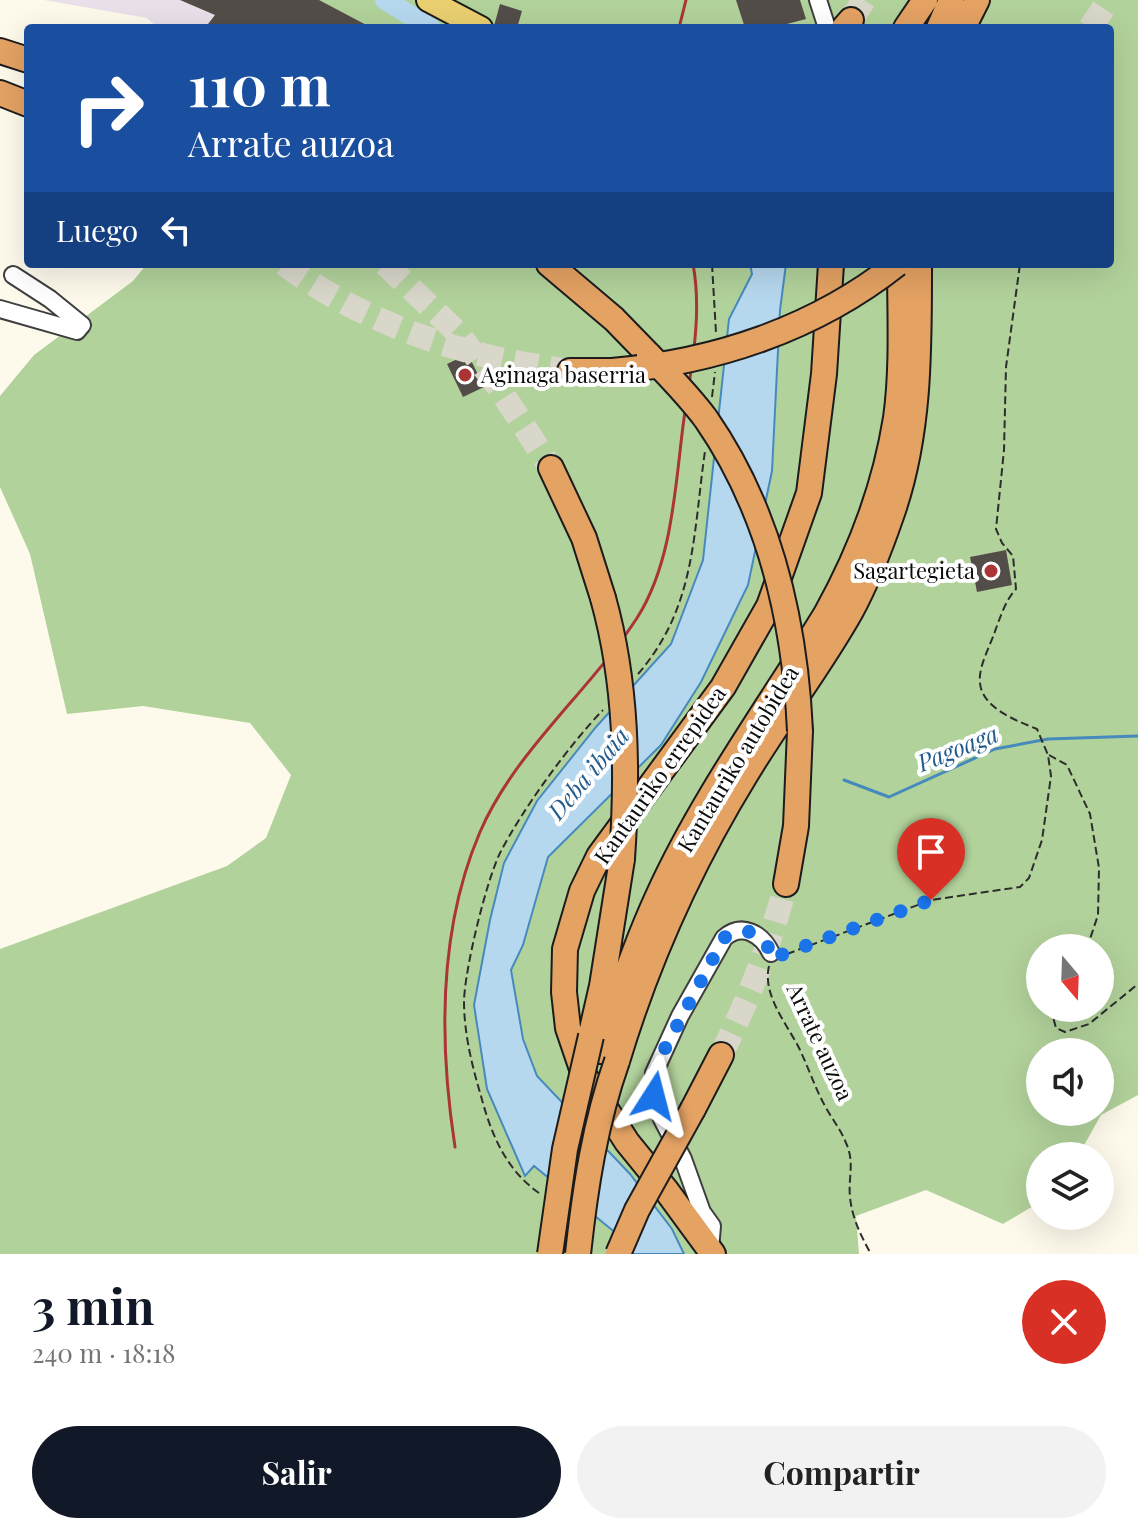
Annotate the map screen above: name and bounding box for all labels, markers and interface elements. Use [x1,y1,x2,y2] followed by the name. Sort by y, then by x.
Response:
[188,46,331,121] text: 110 m
[56,56,160,160] icon: right
[188,118,394,166] text: Arrate auzoa
[154,208,198,252] icon: left
[56,210,138,250] text: Luego
[480,359,646,389] place label: Aginaga baserria
[456,366,474,384] marker: Aginaga baserria
[853,555,975,585] place label: Sagartegieta
[982,562,1000,580] marker: Sagartegieta
[670,660,805,857] street label: Kantauriko autobidea
[586,679,732,869] street label: Kantauriko errepidea
[911,716,1003,778] water label: Pagoaga
[539,720,635,826] water label: Deba ibaia
[897,818,965,900] pin
[909,830,953,874] icon: arrive
[1026,934,1114,1022] north arrow
[1026,934,1114,1230] map controls
[780,977,861,1105] street label: Arrate auzoa
[1026,1038,1114,1126] button: sound
[612,1054,696,1138] position arrow
[1026,1142,1114,1230] button: layers
[32,1273,154,1337] text: 3 min
[1022,1280,1106,1364] button: close
[32,1335,175,1370] text: 240 m · 18:18
[32,1426,561,1518] button: Salir
[577,1426,1106,1518] button: Compartir

